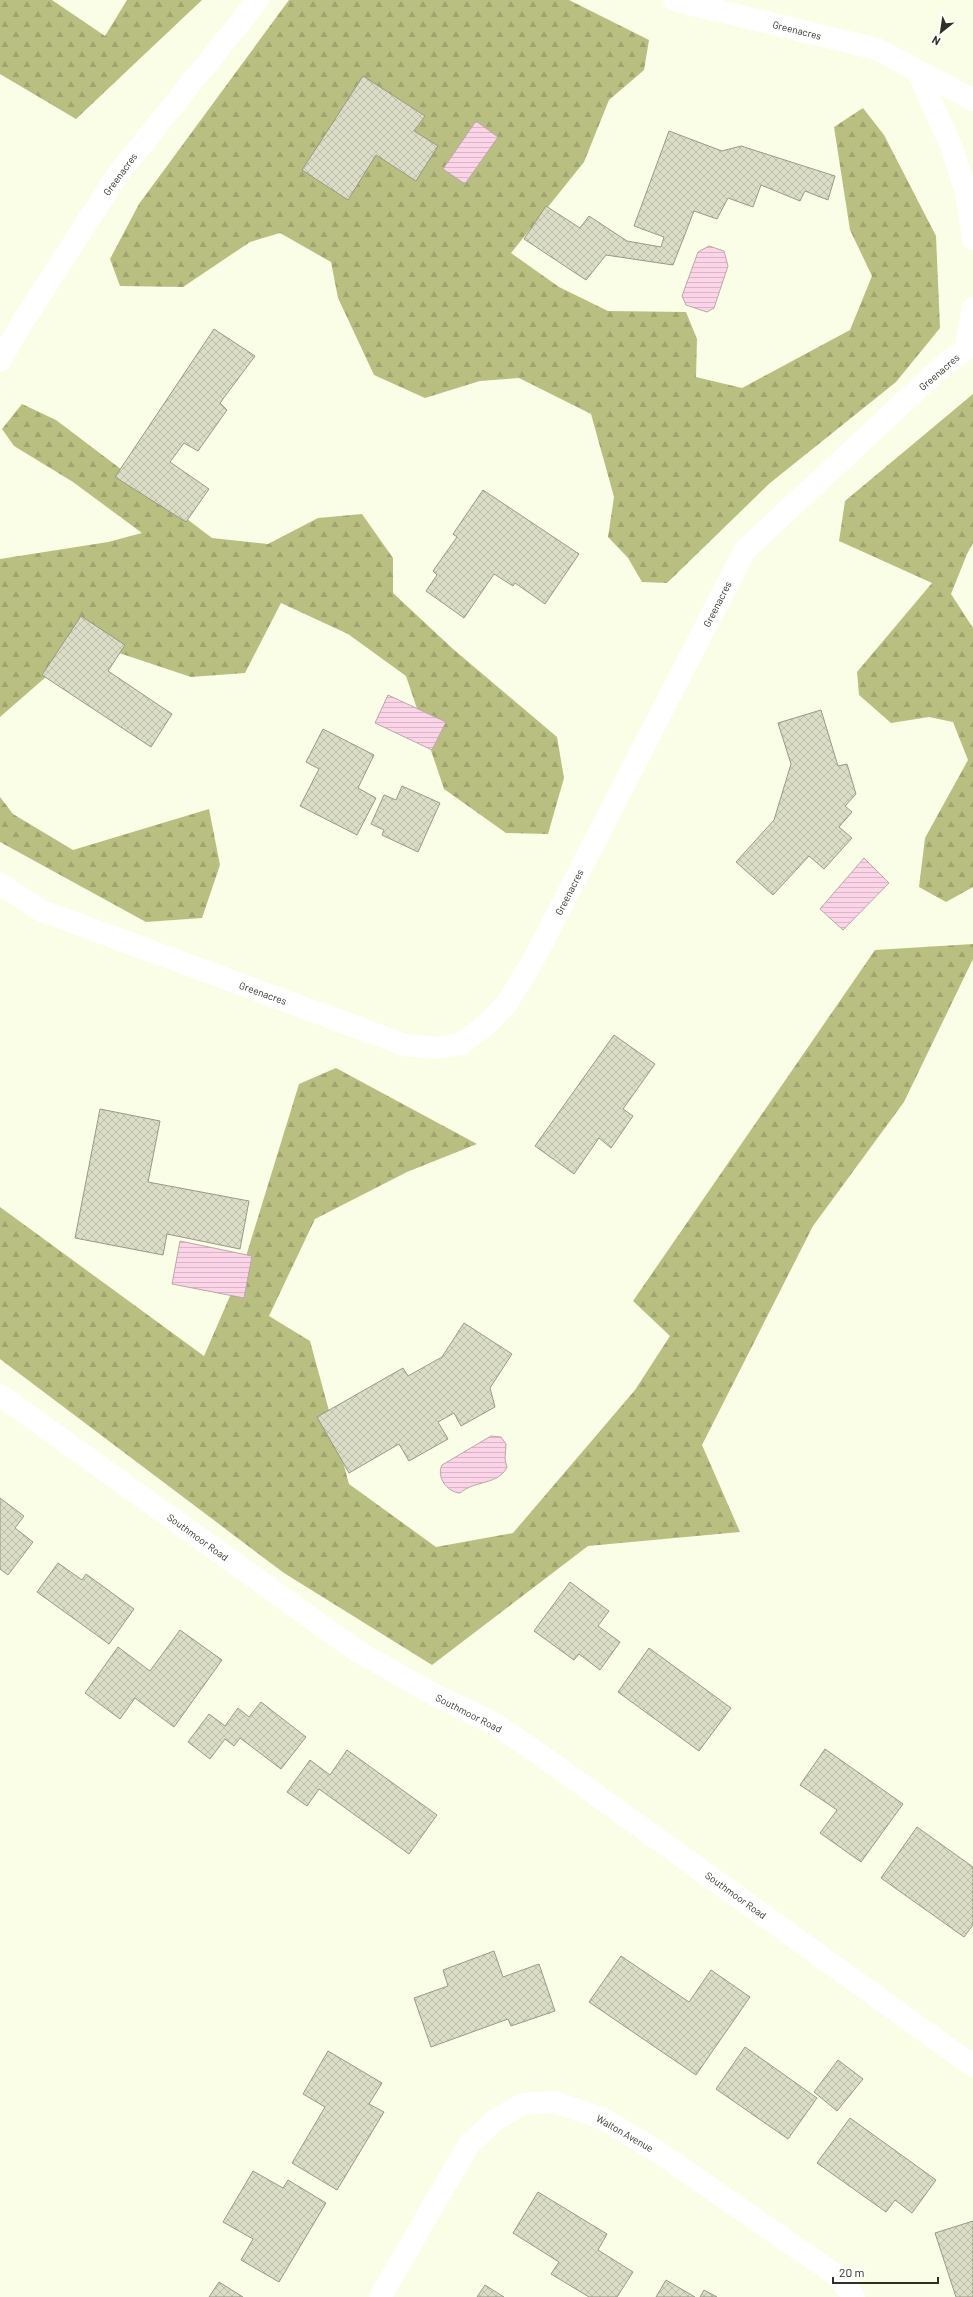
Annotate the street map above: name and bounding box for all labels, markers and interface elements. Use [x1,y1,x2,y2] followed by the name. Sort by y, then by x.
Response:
[921,12,961,52] north arrow
[771,18,823,42] street label: Greenacres
[929,34,942,49] text: N
[101,150,140,198] street label: Greenacres
[916,351,962,393] street label: Greenacres
[700,579,734,629] street label: Greenacres
[552,867,586,917] street label: Greenacres
[238,979,289,1007] street label: Greenacres
[165,1511,231,1563] street label: Southmoor Road
[434,1691,504,1735] street label: Southmoor Road
[703,1869,769,1921] street label: Southmoor Road
[594,2112,656,2154] street label: Walton Avenue
[833,2259,938,2285] scale bar
[839,2265,865,2279] text: 20 m

